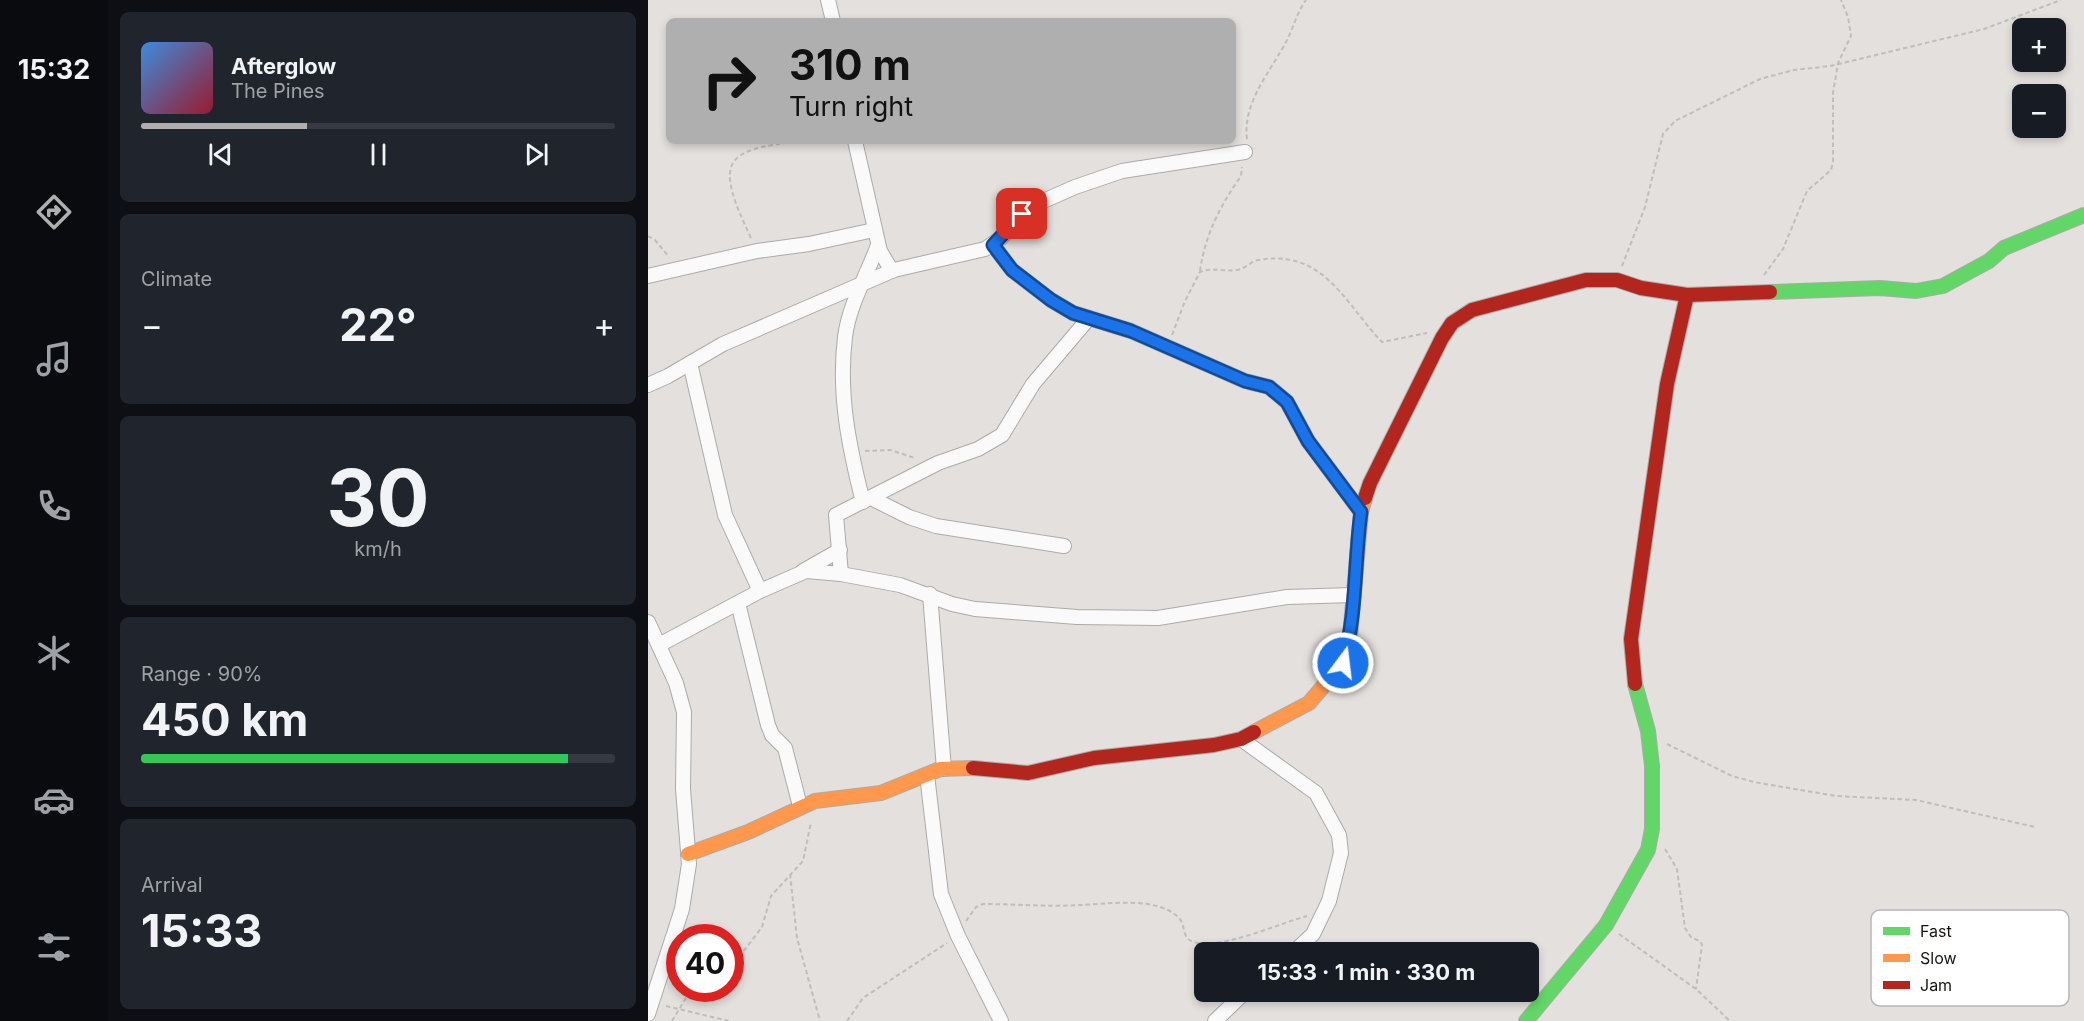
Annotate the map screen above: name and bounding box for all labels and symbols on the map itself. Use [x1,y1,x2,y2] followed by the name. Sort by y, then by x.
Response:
[996,188,1047,239] pin
[1311,631,1375,695] position arrow
[1871,910,2069,1006] legend
[1920,921,1952,941] text: Fast
[666,924,744,1002] speed limit sign: 40
[1920,948,1957,968] text: Slow
[1920,975,1952,995] text: Jam

